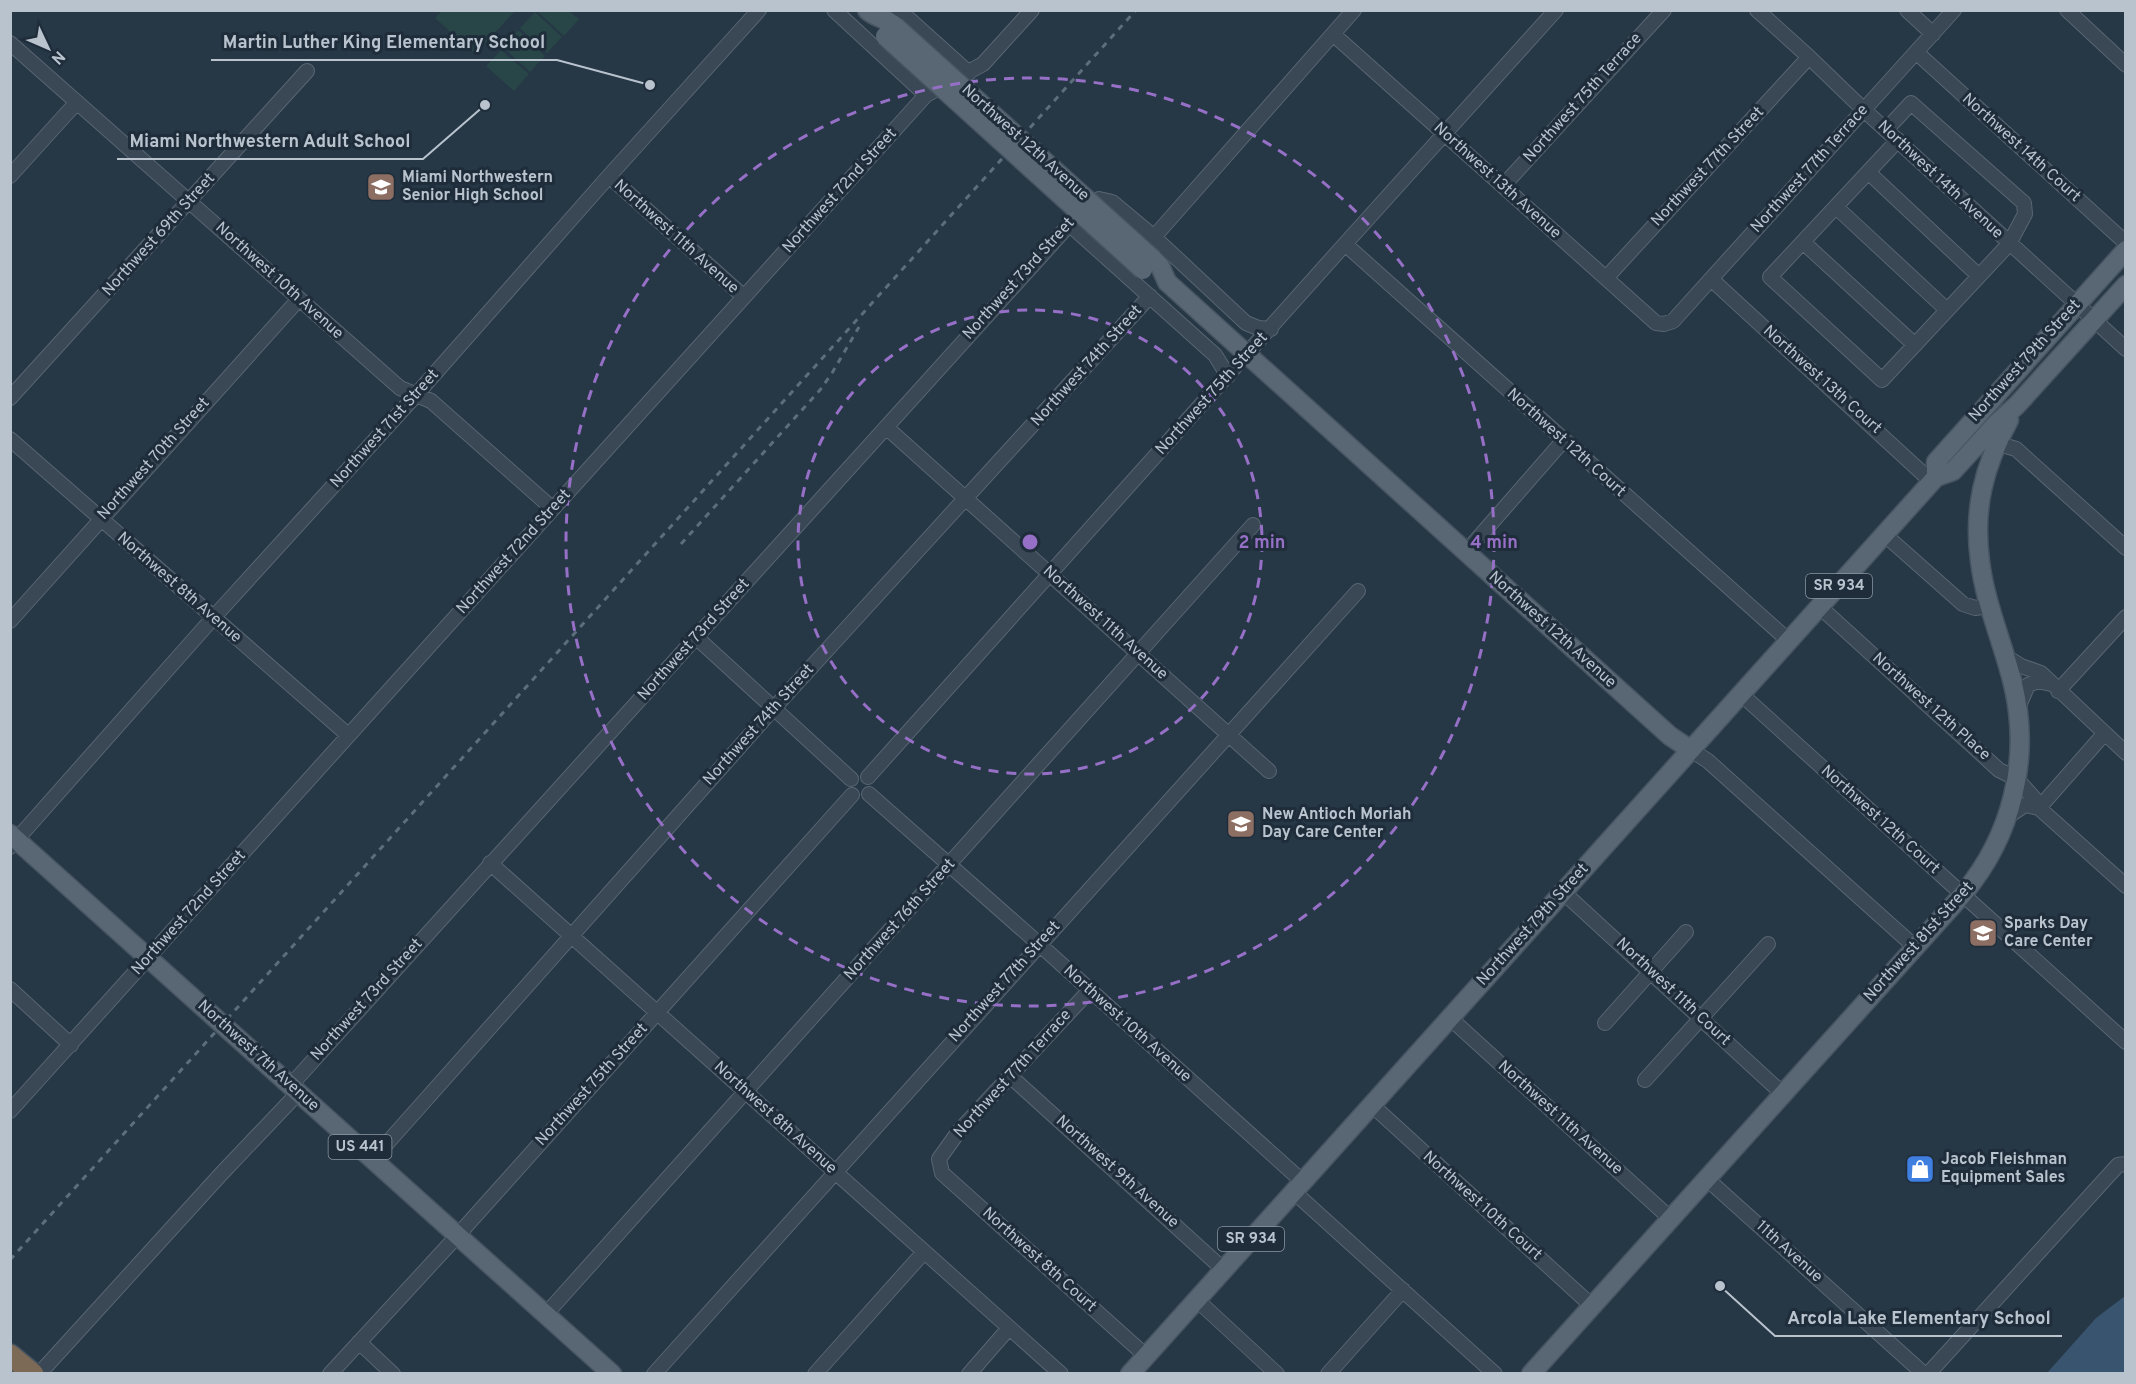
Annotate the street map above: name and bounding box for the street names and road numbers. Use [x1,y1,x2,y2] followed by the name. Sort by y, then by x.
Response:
[1519,29,1647,167] street label: Northwest 75th Terrace
[957,80,1093,206] street label: Northwest 12th Avenue
[1957,89,2085,207] street label: Northwest 14th Court
[1747,101,1873,237] street label: Northwest 77th Terrace
[1647,103,1769,231] street label: Northwest 77th Street
[1873,116,2007,244] street label: Northwest 14th Avenue
[1429,118,1565,244] street label: Northwest 13th Avenue
[779,124,901,258] street label: Northwest 72nd Street
[98,169,220,301] street label: Northwest 69th Street
[609,176,743,298] street label: Northwest 11th Avenue
[959,214,1079,344] street label: Northwest 73rd Street
[211,218,347,344] street label: Northwest 10th Avenue
[1965,296,2085,426] street label: Northwest 79th Street
[1027,301,1147,431] street label: Northwest 74th Street
[1758,321,1886,439] street label: Northwest 13th Court
[1152,328,1272,460] street label: Northwest 75th Street
[326,365,444,493] street label: Northwest 71st Street
[1502,384,1630,502] street label: Northwest 12th Court
[94,394,214,524] street label: Northwest 70th Street
[453,485,575,619] street label: Northwest 72nd Street
[112,528,246,648] street label: Northwest 8th Avenue
[1038,562,1172,684] street label: Northwest 11th Avenue
[1484,567,1620,693] street label: Northwest 12th Avenue
[1806,574,1872,598] road number: SR 934
[634,575,754,705] street label: Northwest 73rd Street
[1868,649,1994,765] street label: Northwest 12th Place
[699,660,819,790] street label: Northwest 74th Street
[1816,761,1944,879] street label: Northwest 12th Court
[128,846,250,980] street label: Northwest 72nd Street
[840,855,960,985] street label: Northwest 76th Street
[1473,860,1593,990] street label: Northwest 79th Street
[1860,878,1978,1006] street label: Northwest 81st Street
[945,917,1065,1047] street label: Northwest 77th Street
[1611,934,1735,1050] street label: Northwest 11th Court
[307,935,427,1065] street label: Northwest 73rd Street
[1059,961,1195,1087] street label: Northwest 10th Avenue
[193,996,323,1116] street label: Northwest 7th Avenue
[950,1006,1076,1142] street label: Northwest 77th Terrace
[532,1019,652,1151] street label: Northwest 75th Street
[709,1057,841,1179] street label: Northwest 8th Avenue
[1493,1057,1627,1179] street label: Northwest 11th Avenue
[1051,1111,1183,1233] street label: Northwest 9th Avenue
[328,1135,392,1159] road number: US 441
[1418,1147,1546,1265] street label: Northwest 10th Court
[978,1203,1100,1317] street label: Northwest 8th Court
[1751,1217,1827,1287] street label: 11th Avenue
[1218,1227,1284,1251] road number: SR 934

